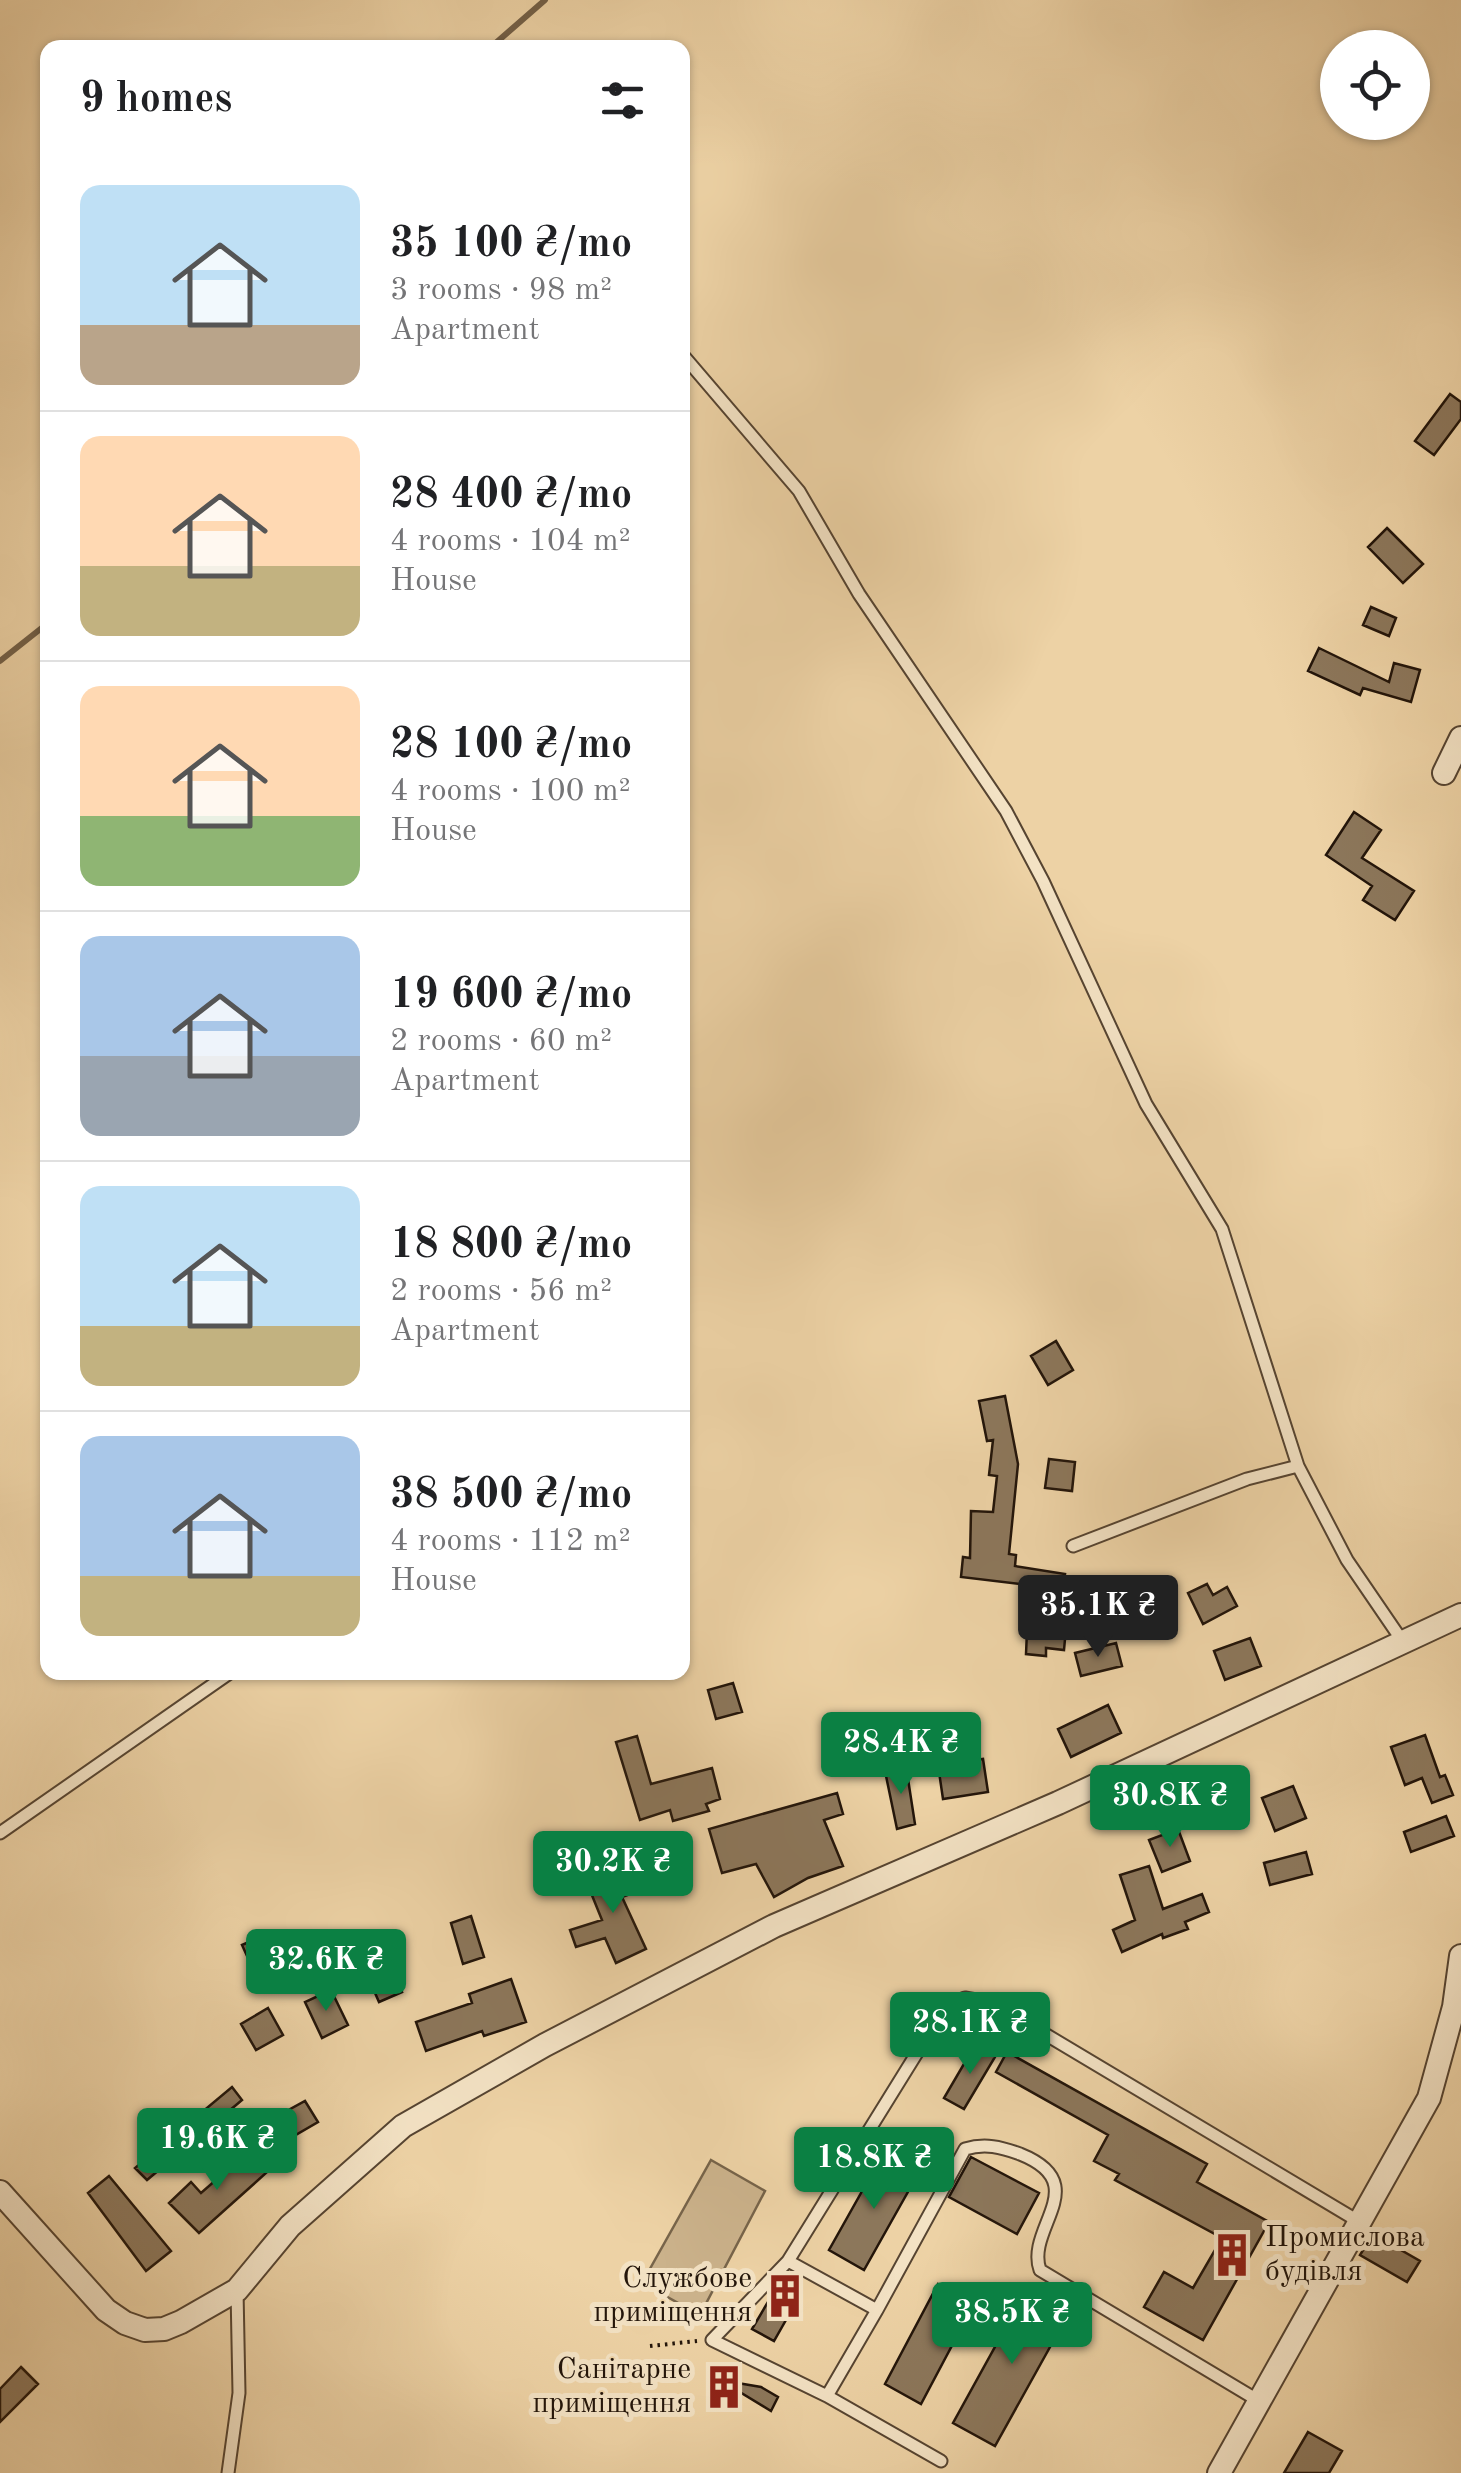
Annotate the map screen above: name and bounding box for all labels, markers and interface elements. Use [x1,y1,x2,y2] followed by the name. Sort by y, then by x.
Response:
[1320,30,1430,140] map controls
[1320,30,1430,140] button: locate
[595,73,650,128] icon: filters
[80,79,232,121] text: 9 homes
[390,224,632,266] text: 35 100 ₴/mo
[160,225,280,345] icon: home
[390,275,612,307] text: 3 rooms · 98 m²
[390,315,540,347] text: Apartment
[390,475,632,517] text: 28 400 ₴/mo
[160,476,280,596] icon: home
[390,526,631,558] text: 4 rooms · 104 m²
[390,566,477,598] text: House
[390,725,632,767] text: 28 100 ₴/mo
[160,726,280,846] icon: home
[390,776,631,808] text: 4 rooms · 100 m²
[390,816,477,848] text: House
[390,975,632,1017] text: 19 600 ₴/mo
[160,976,280,1096] icon: home
[390,1026,612,1058] text: 2 rooms · 60 m²
[390,1066,540,1098] text: Apartment
[390,1225,632,1267] text: 18 800 ₴/mo
[160,1226,280,1346] icon: home
[390,1276,612,1308] text: 2 rooms · 56 m²
[390,1316,540,1348] text: Apartment
[390,1475,632,1517] text: 38 500 ₴/mo
[160,1476,280,1596] icon: home
[390,1526,631,1558] text: 4 rooms · 112 m²
[390,1566,477,1598] text: House
[1006,1575,1190,1660] pin: 35.1K ₴
[1040,1591,1156,1623] text: 35.1K ₴
[809,1712,993,1797] pin: 28.4K ₴
[843,1728,959,1760] text: 28.4K ₴
[1078,1765,1262,1850] pin: 30.8K ₴
[1112,1781,1228,1813] text: 30.8K ₴
[521,1831,705,1916] pin: 30.2K ₴
[555,1847,671,1879] text: 30.2K ₴
[234,1929,418,2014] pin: 32.6K ₴
[268,1945,384,1977] text: 32.6K ₴
[878,1992,1062,2077] pin: 28.1K ₴
[912,2008,1028,2040] text: 28.1K ₴
[125,2108,309,2193] pin: 19.6K ₴
[159,2124,275,2156] text: 19.6K ₴
[782,2127,966,2212] pin: 18.8K ₴
[816,2143,932,2175] text: 18.8K ₴
[1265,2223,1425,2287] place label: Промислова будівля
[1208,2231,1256,2279] building icon: Промислова будівля
[593,2264,752,2328] place label: Службове приміщення
[761,2272,809,2320] building icon: Службове приміщення
[920,2282,1104,2367] pin: 38.5K ₴
[954,2298,1070,2330] text: 38.5K ₴
[532,2355,691,2419] place label: Санітарне приміщення
[700,2363,748,2411] building icon: Санітарне приміщення

